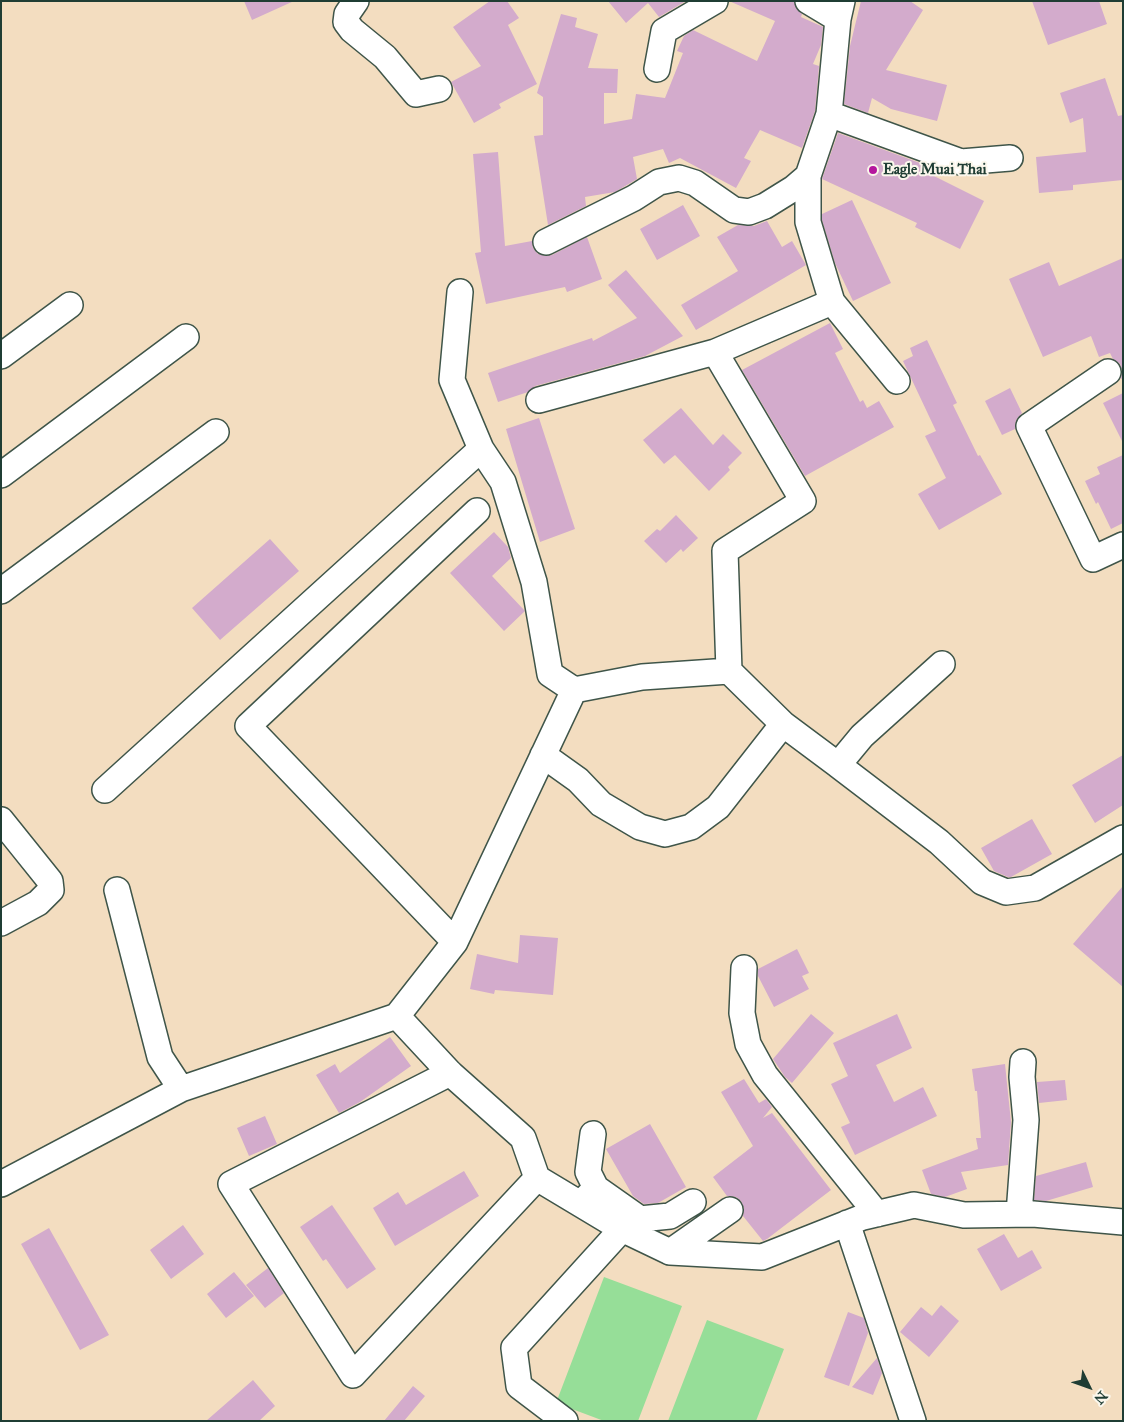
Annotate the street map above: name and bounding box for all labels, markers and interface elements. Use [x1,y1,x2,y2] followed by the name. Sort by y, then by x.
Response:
[883,161,987,179] place label: Eagle Muai Thai
[867,164,879,176] marker: Eagle Muai Thai
[1064,1362,1114,1412] north arrow
[1090,1387,1111,1407] text: N

